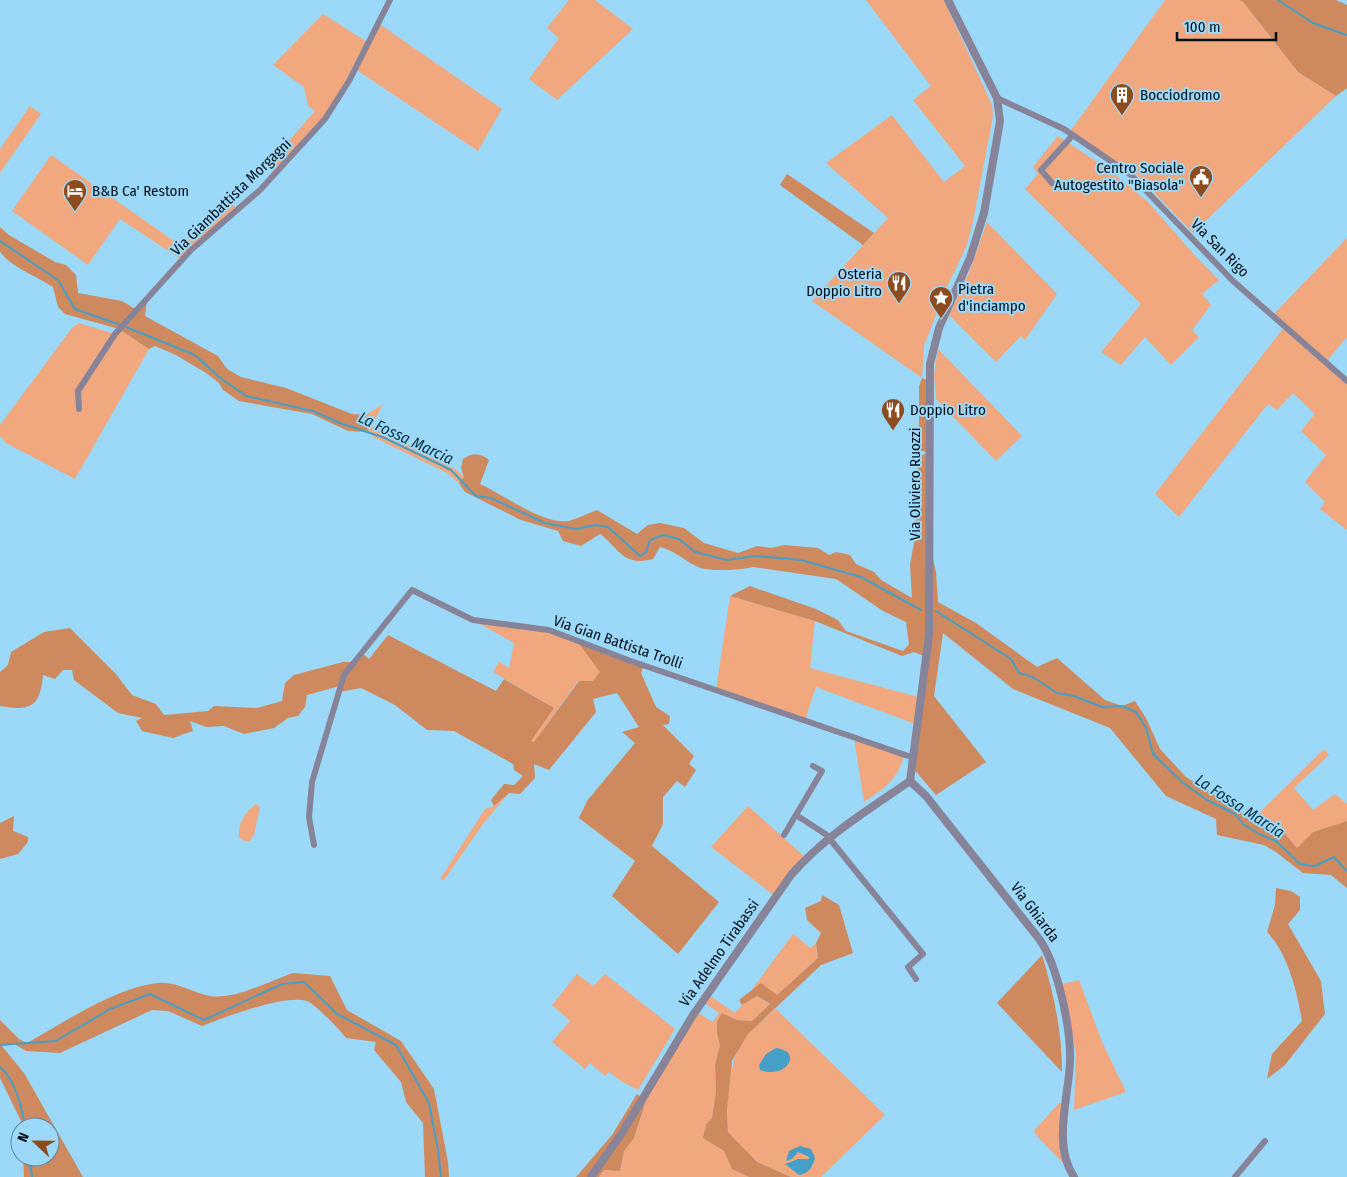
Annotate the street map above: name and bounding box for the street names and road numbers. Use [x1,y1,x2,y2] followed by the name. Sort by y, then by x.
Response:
[167,135,295,259] street label: Via Giambattista Morgagni
[1187,215,1253,281] street label: Via San Rigo
[906,428,924,540] street label: Via Oliviero Ruozzi
[551,611,685,673] street label: Via Gian Battista Trolli
[1007,879,1063,945] street label: Via Ghiarda
[675,896,763,1010] street label: Via Adelmo Tirabassi

